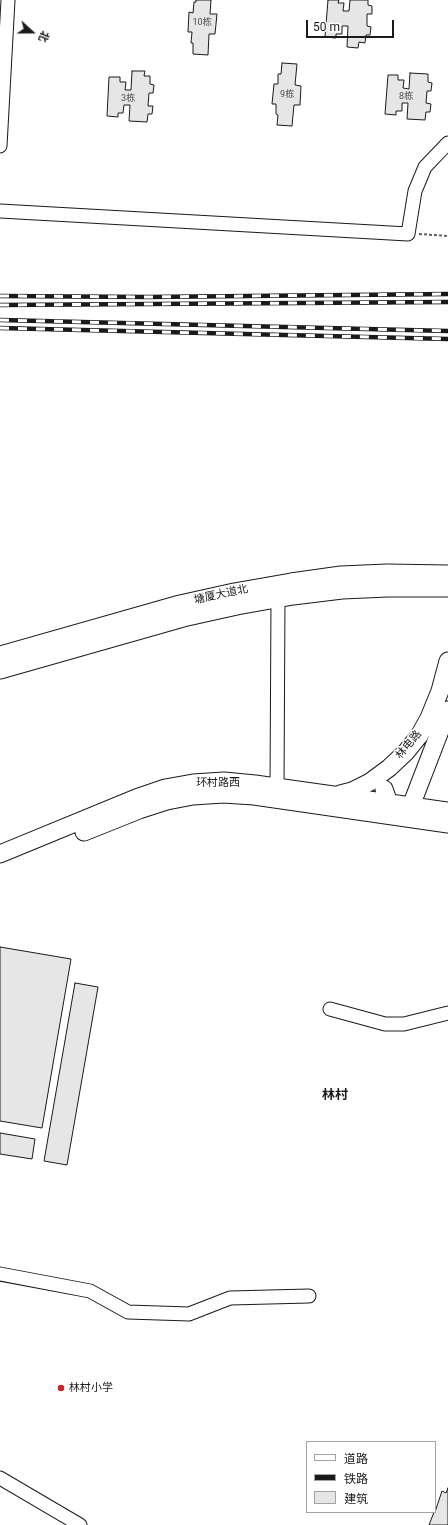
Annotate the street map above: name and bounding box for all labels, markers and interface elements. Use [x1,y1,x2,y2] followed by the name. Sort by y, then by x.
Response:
[12,12,52,52] north arrow
[308,12,396,38] scale bar
[192,18,212,28] house number: 10栋
[313,20,340,34] text: 50 m
[36,29,52,44] text: 北
[280,90,294,100] house number: 9栋
[399,92,413,102] house number: 8栋
[121,94,135,104] house number: 3栋
[193,583,249,607] street label: 塘厦大道北
[393,728,425,762] street label: 林电路
[196,776,240,790] street label: 环村路西
[322,1088,348,1104] district label: 林村
[69,1381,113,1395] place label: 林村小学
[56,1383,66,1393] marker: 林村小学
[306,1441,436,1513] legend
[344,1452,368,1466] text: 道路
[344,1472,368,1486] text: 铁路
[344,1492,368,1506] text: 建筑

